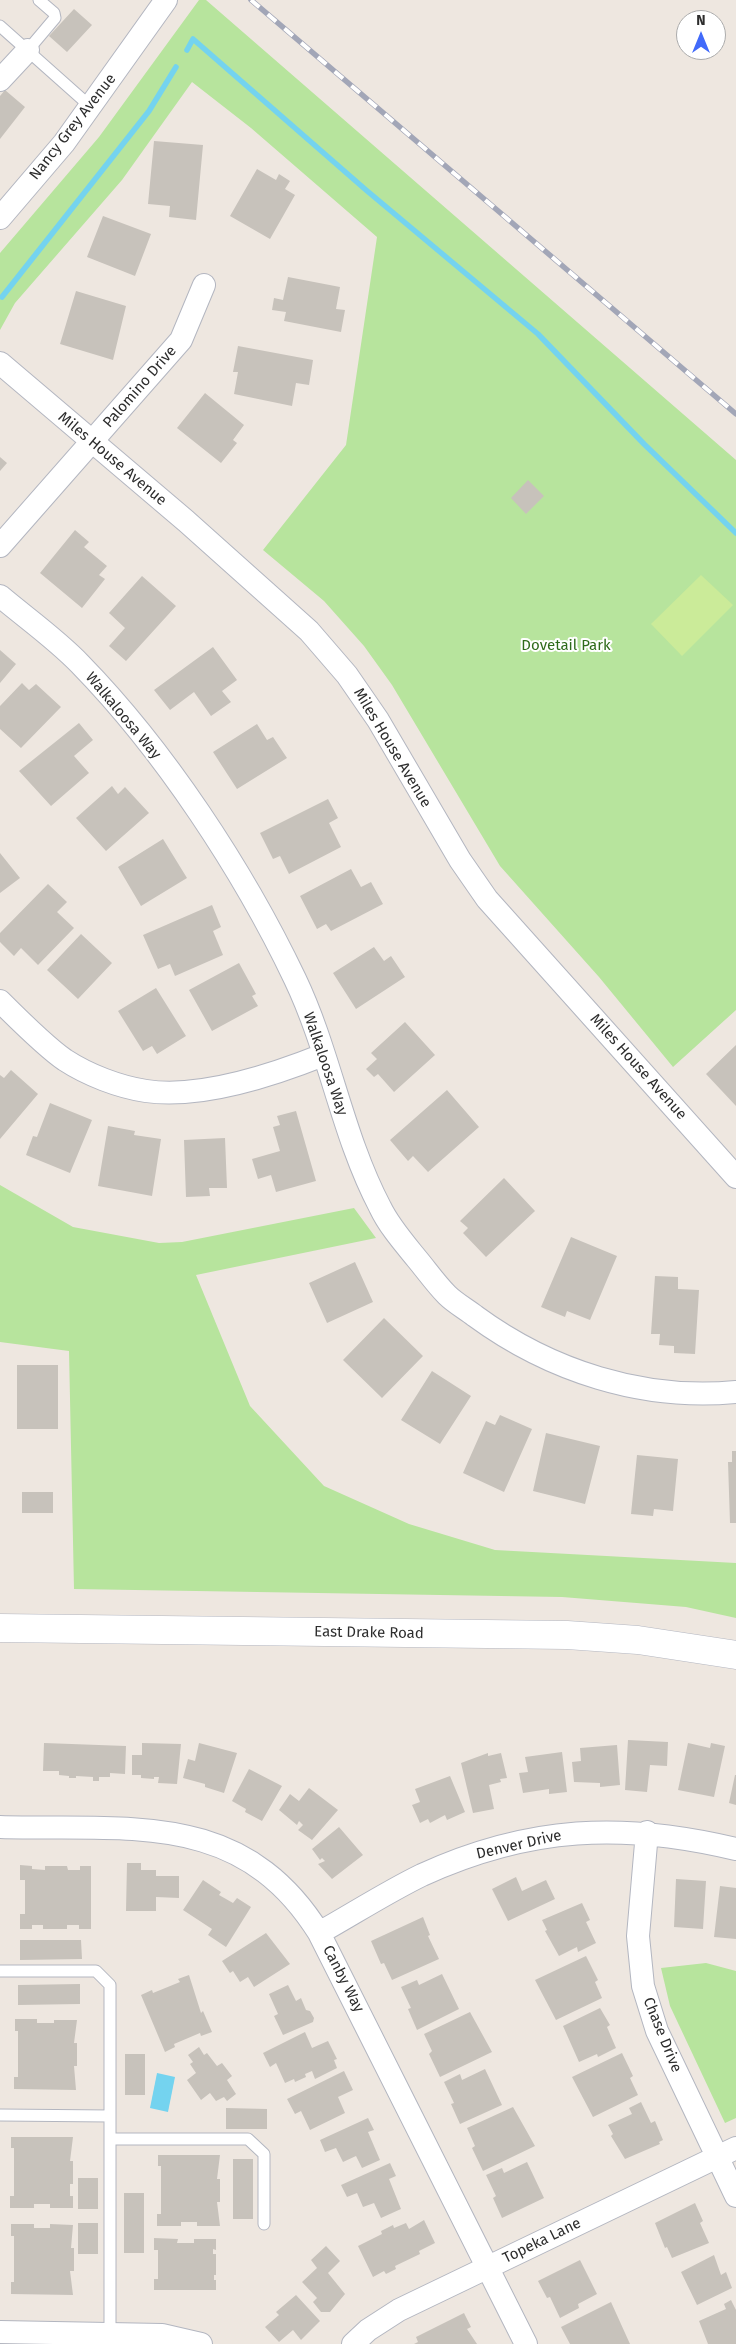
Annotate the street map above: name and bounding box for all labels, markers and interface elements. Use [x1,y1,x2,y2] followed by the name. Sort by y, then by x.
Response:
[676,10,726,60] north arrow
[696,12,706,29] text: N
[26,70,120,184] street label: Nancy Grey Avenue
[99,342,181,432] street label: Palomino Drive
[54,408,170,510] street label: Miles House Avenue
[521,637,611,655] park label: Dovetail Park
[81,669,165,763] street label: Walkaloosa Way
[349,685,435,811] street label: Miles House Avenue
[299,1010,351,1118] street label: Walkaloosa Way
[586,1010,690,1124] street label: Miles House Avenue
[314,1623,424,1643] street label: East Drake Road
[475,1826,563,1864] street label: Denver Drive
[318,1943,368,2015] street label: Canby Way
[639,1995,685,2075] street label: Chase Drive
[500,2214,584,2268] street label: Topeka Lane

